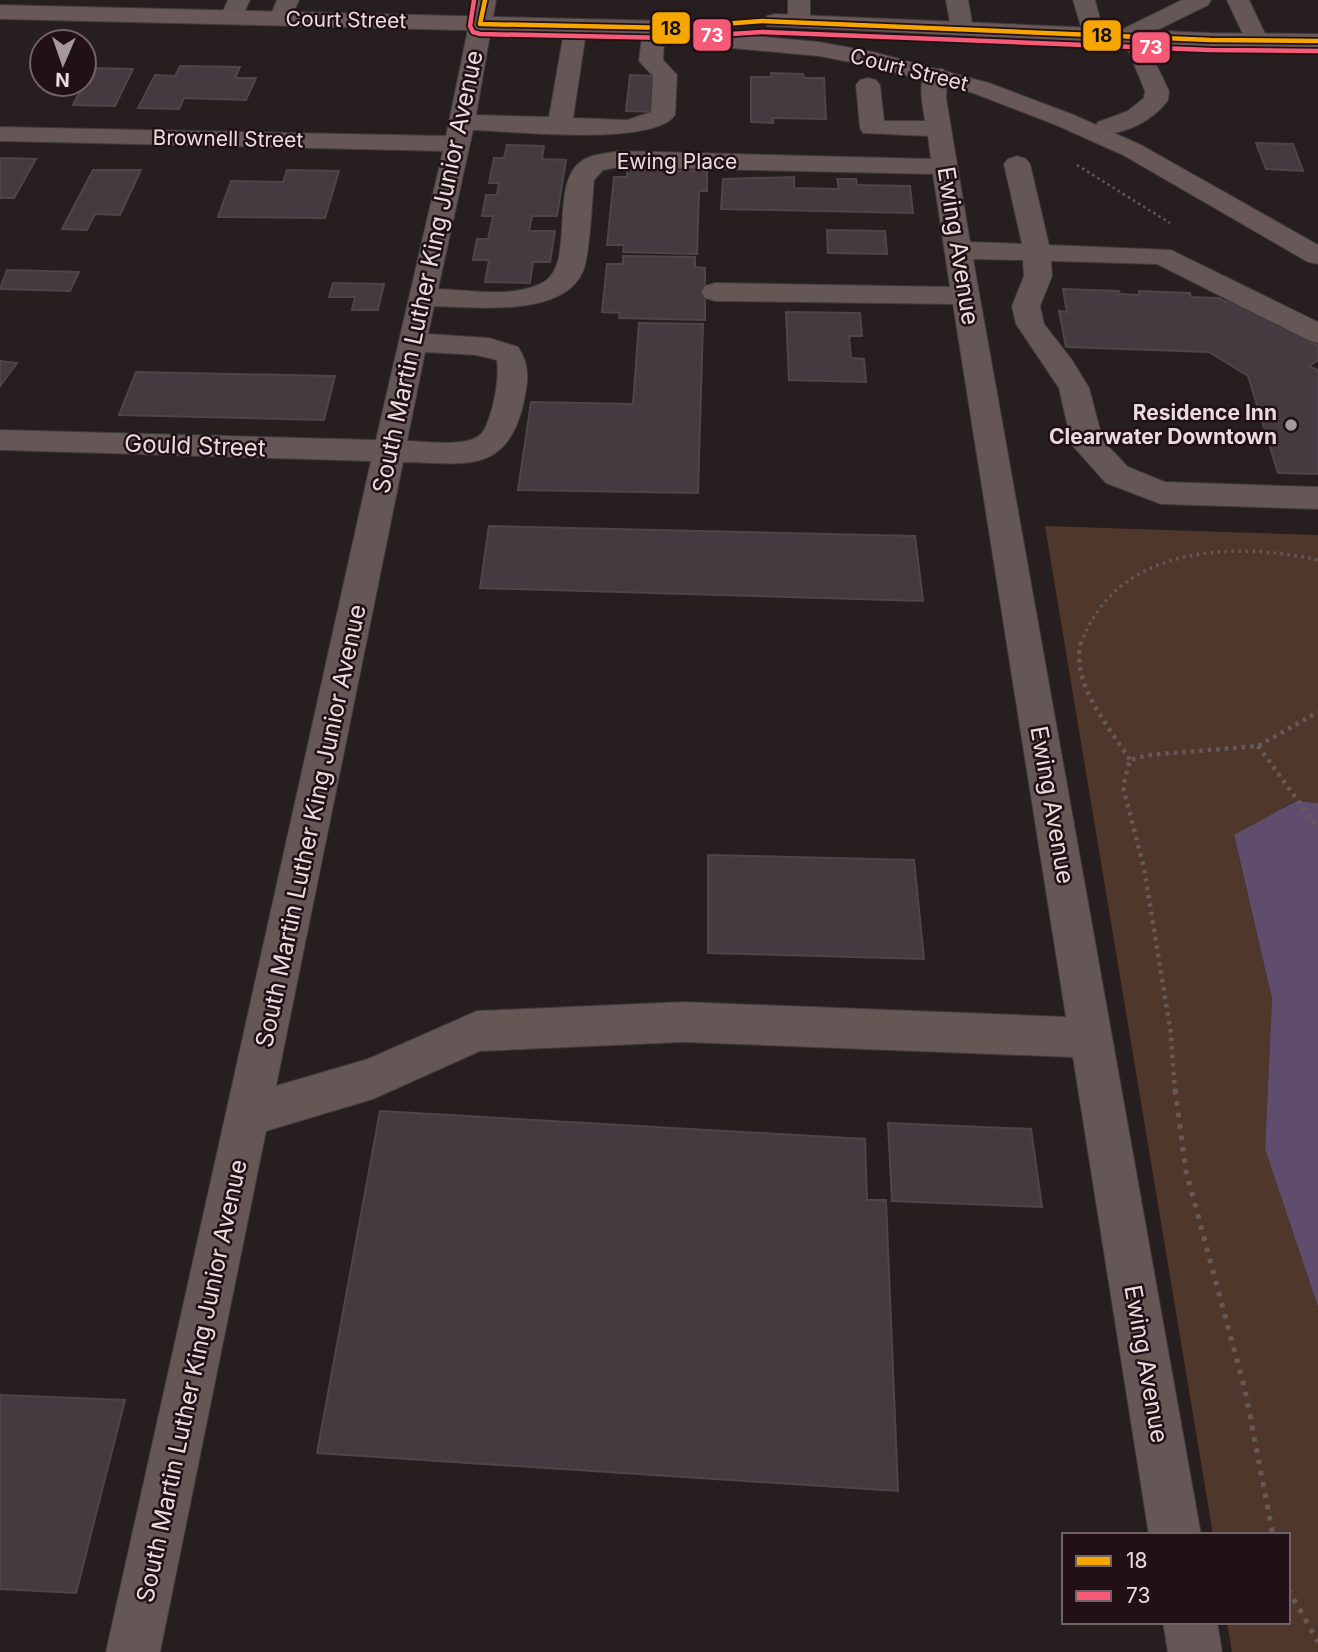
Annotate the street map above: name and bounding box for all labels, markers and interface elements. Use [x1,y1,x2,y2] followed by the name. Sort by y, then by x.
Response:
[285,6,407,33] street label: Court Street
[651,11,691,45] line badge: 18
[661,17,681,40] text: 18
[692,18,732,52] line badge: 73
[1082,19,1122,52] line badge: 18
[701,24,724,47] text: 73
[1092,24,1112,47] text: 18
[28,28,98,98] north arrow
[1131,31,1171,64] line badge: 73
[1140,36,1163,59] text: 73
[848,43,971,96] street label: Court Street
[366,48,489,496] street label: South Martin Luther King Junior Avenue
[55,68,70,91] text: N
[152,125,304,152] street label: Brownell Street
[617,149,737,174] street label: Ewing Place
[932,165,985,327] street label: Ewing Avenue
[1049,400,1277,449] place label: Residence Inn Clearwater Downtown
[1283,417,1299,433] marker: Residence Inn Clearwater Downtown
[124,429,266,462] street label: Gould Street
[249,602,372,1050] street label: South Martin Luther King Junior Avenue
[1024,724,1081,886] street label: Ewing Avenue
[130,1157,253,1605] street label: South Martin Luther King Junior Avenue
[1118,1283,1175,1445] street label: Ewing Avenue
[1062,1533,1290,1624] legend
[1126,1548,1148,1573] text: 18
[1126,1583,1151,1608] text: 73

